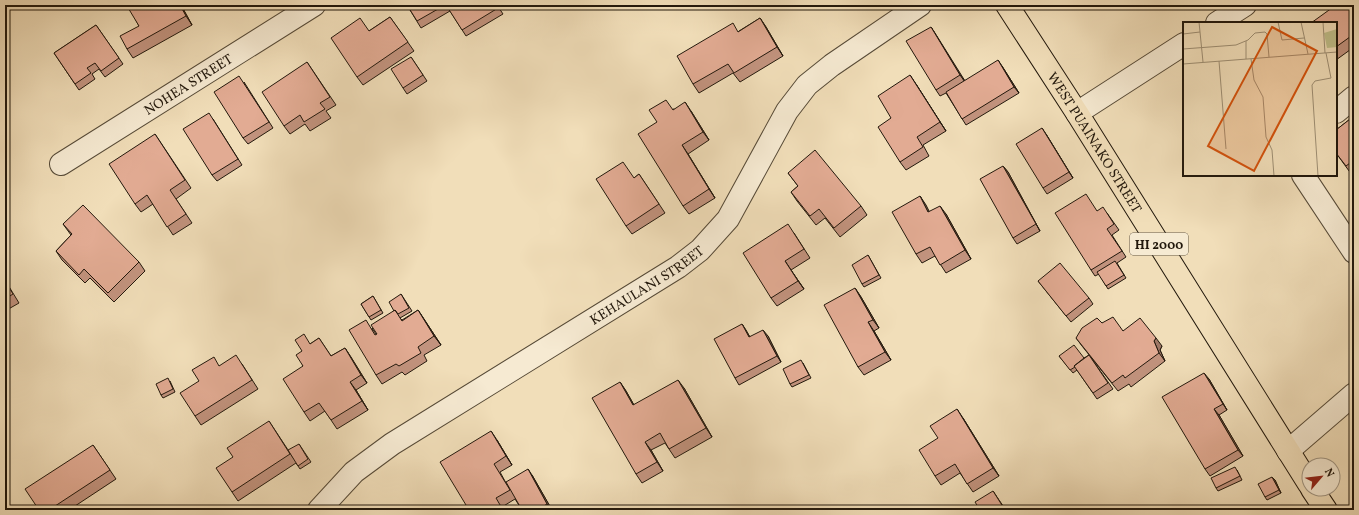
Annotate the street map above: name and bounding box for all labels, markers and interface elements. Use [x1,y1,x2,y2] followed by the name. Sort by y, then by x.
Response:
[1183,22,1337,176] inset map
[141,50,237,120] street label: NOHEA STREET
[1042,69,1145,217] street label: WEST PUAINAKO STREET
[1130,233,1188,255] road number: HI 2000
[587,242,708,330] street label: KEHAULANI STREET
[1301,457,1341,497] north arrow
[1320,466,1337,480] text: N

